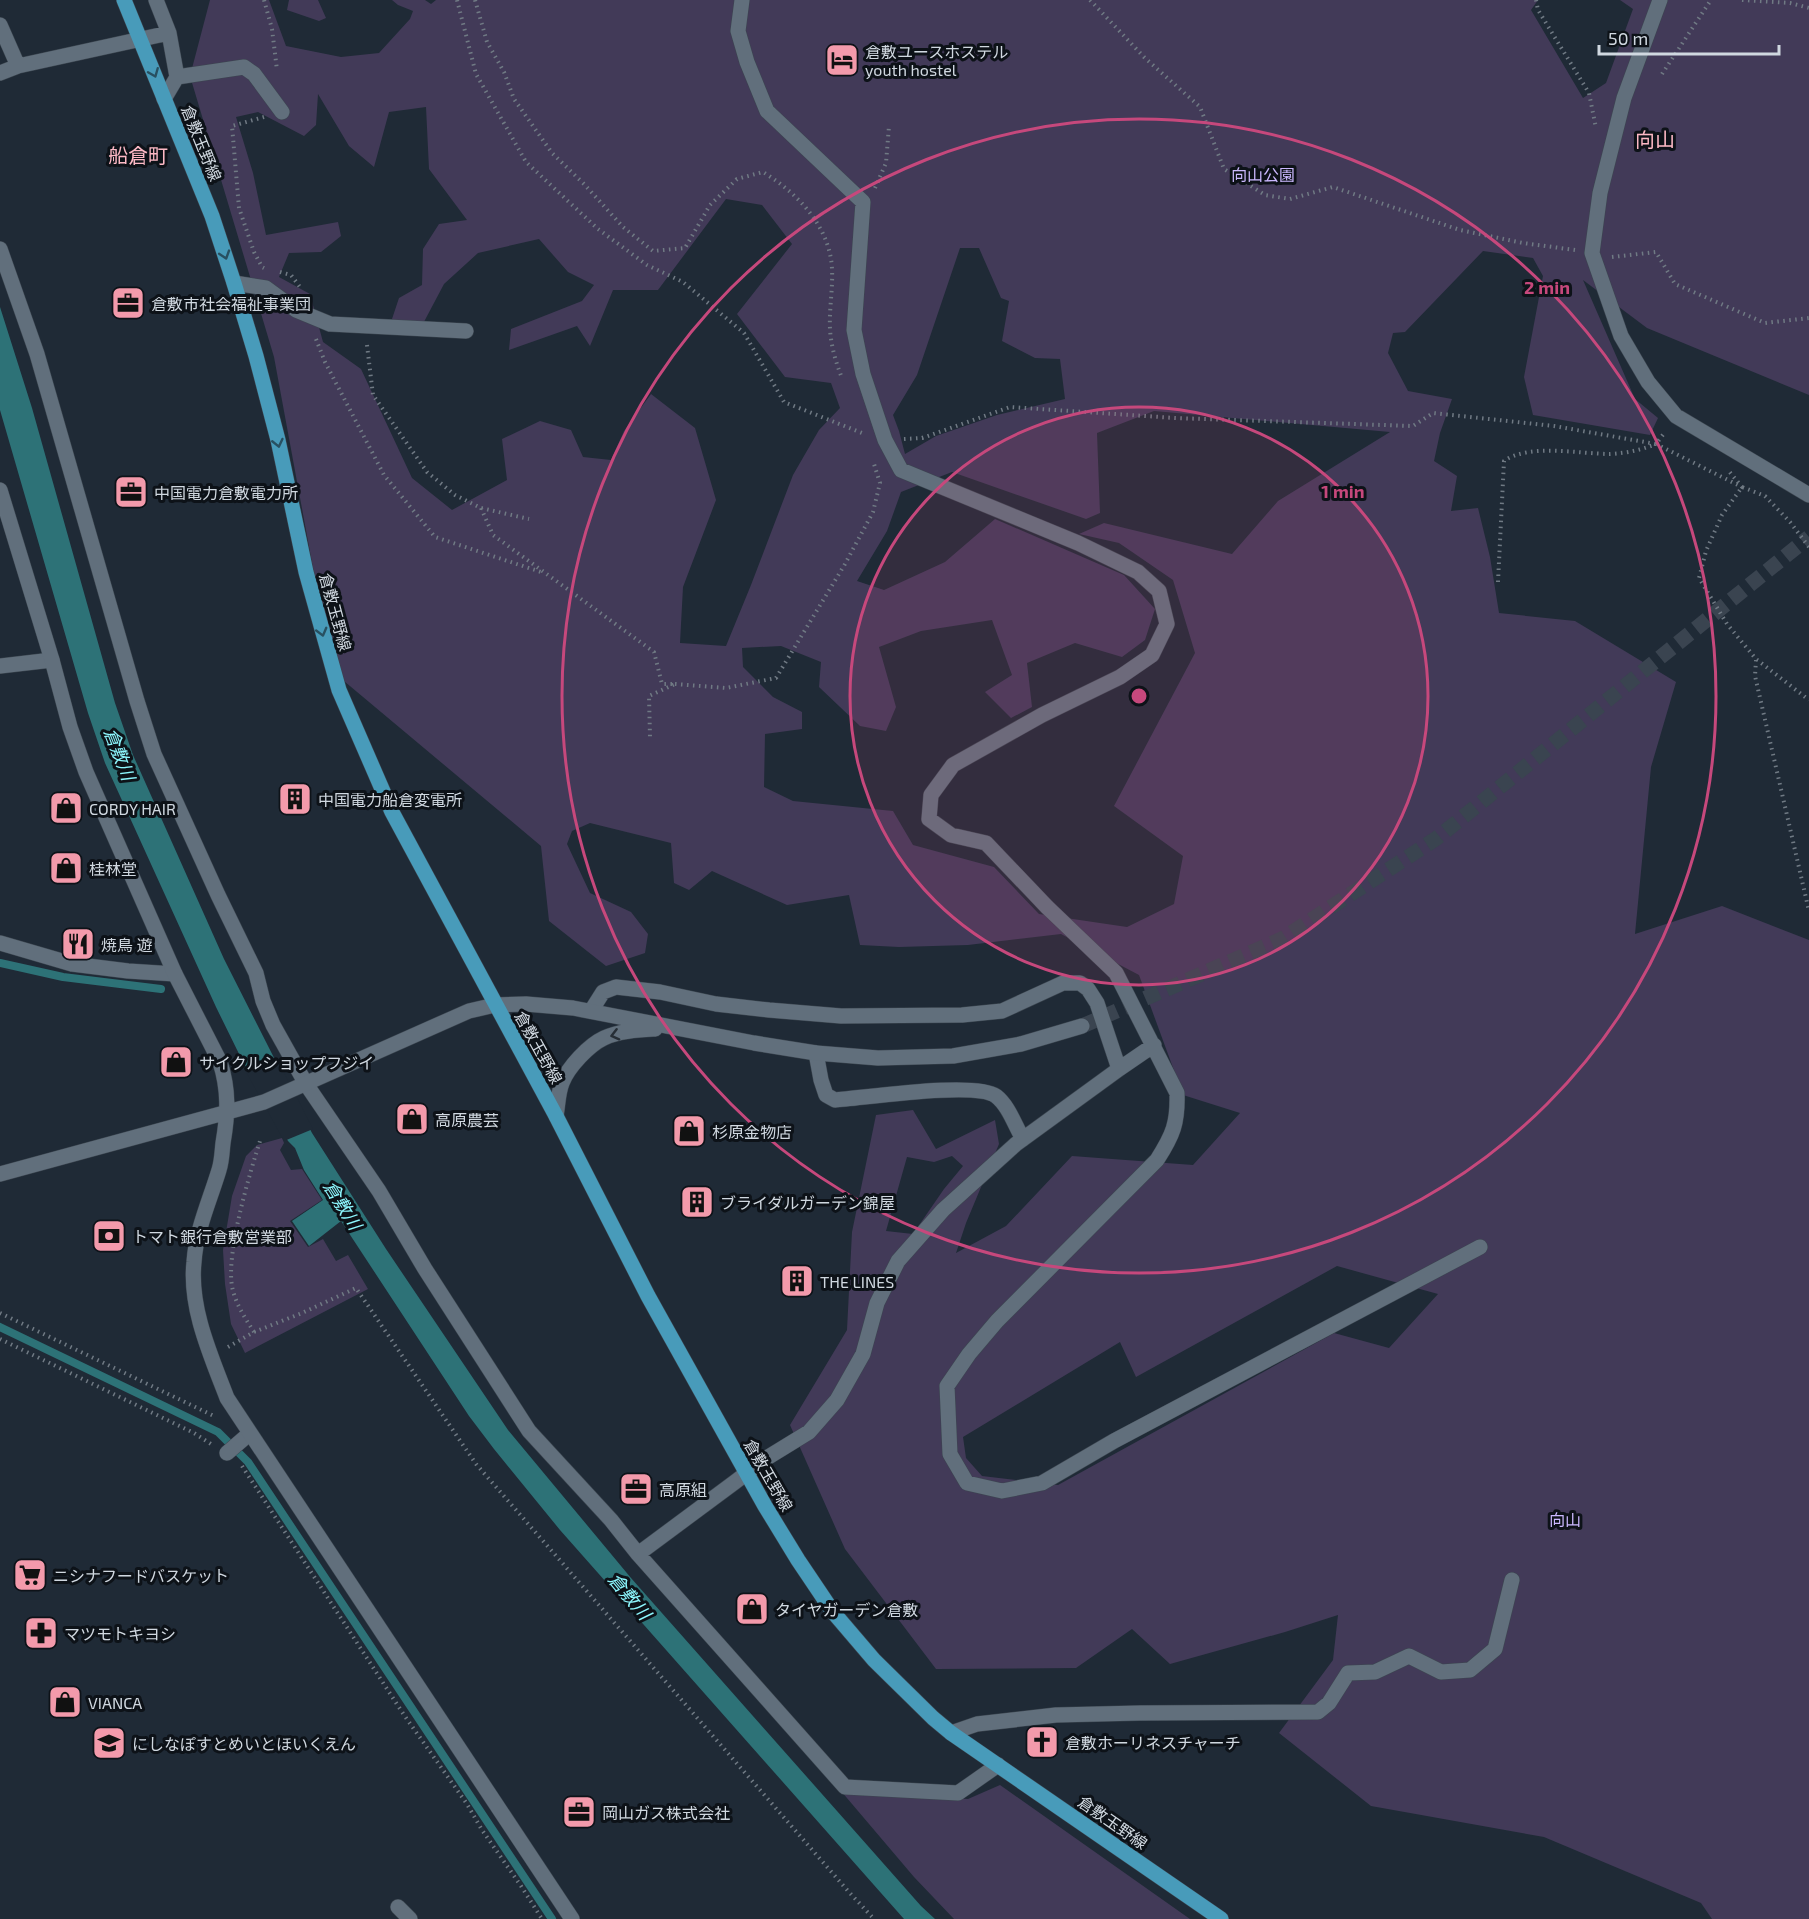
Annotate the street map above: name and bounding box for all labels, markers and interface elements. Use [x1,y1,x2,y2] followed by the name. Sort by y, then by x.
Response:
[1599,18,1779,56] scale bar
[1608,27,1648,49] text: 50 m
[824,42,860,78] hotel icon: 倉敷ユースホステル youth hostel
[865,42,1008,79] place label: 倉敷ユースホステル youth hostel
[147,67,159,78] one-way arrow
[178,102,226,184] street label: 倉敷玉野線
[1635,127,1675,151] district label: 向山
[108,143,168,167] district label: 船倉町
[1231,165,1295,184] park label: 向山公園
[217,249,230,260] one-way arrow
[1524,276,1570,298] text: 2 min
[110,285,146,321] office icon: 倉敷市社会福祉事業団
[151,294,311,313] place label: 倉敷市社会福祉事業団
[271,437,284,447] one-way arrow
[113,474,149,510] office icon: 中国電力倉敷電力所
[1321,480,1365,502] text: 1 min
[154,483,298,502] place label: 中国電力倉敷電力所
[316,571,356,653] street label: 倉敷玉野線
[315,627,328,637] one-way arrow
[1129,686,1149,706] centre of rings
[100,725,141,785] water label: 倉敷川
[277,781,313,817] building icon: 中国電力船倉変電所
[48,790,84,826] shop icon: CORDY HAIR
[318,790,462,809] place label: 中国電力船倉変電所
[89,799,176,818] place label: CORDY HAIR
[48,850,84,886] shop icon: 桂林堂
[89,859,137,878] place label: 桂林堂
[60,926,96,962] restaurant icon: 焼鳥 遊
[101,935,153,954] place label: 焼鳥 遊
[511,1007,567,1087] street label: 倉敷玉野線
[610,1028,621,1040] one-way arrow
[158,1044,194,1080] shop icon: サイクルショップフジイ
[199,1053,374,1072] place label: サイクルショップフジイ
[394,1101,430,1137] shop icon: 高原農芸
[435,1110,499,1129] place label: 高原農芸
[671,1113,707,1149] shop icon: 杉原金物店
[712,1122,792,1141] place label: 杉原金物店
[319,1176,368,1235] water label: 倉敷川
[679,1184,715,1220] building icon: ブライダルガーデン錦屋
[720,1193,895,1212] place label: ブライダルガーデン錦屋
[91,1218,127,1254] bank icon: トマト銀行倉敷営業部
[132,1227,292,1246] place label: トマト銀行倉敷営業部
[779,1263,815,1299] building icon: THE LINES
[820,1272,894,1291] place label: THE LINES
[741,1436,797,1514] street label: 倉敷玉野線
[618,1471,654,1507] office icon: 高原組
[659,1480,707,1499] place label: 高原組
[1549,1510,1581,1529] park label: 向山
[12,1557,48,1593] supermarket icon: ニシナフードバスケット
[53,1566,229,1585] place label: ニシナフードバスケット
[604,1568,657,1625] water label: 倉敷川
[734,1591,770,1627] shop icon: タイヤガーデン倉敷
[775,1600,919,1619] place label: タイヤガーデン倉敷
[23,1615,59,1651] pharmacy icon: マツモトキヨシ
[64,1624,176,1643] place label: マツモトキヨシ
[47,1684,83,1720] shop icon: VIANCA
[88,1693,142,1712] place label: VIANCA
[1024,1724,1060,1760] church icon: 倉敷ホーリネスチャーチ
[91,1725,127,1761] school or university icon: にしなぽすとめいとほいくえん
[1065,1733,1241,1752] place label: 倉敷ホーリネスチャーチ
[132,1734,356,1753] place label: にしなぽすとめいとほいくえん
[1075,1791,1151,1853] street label: 倉敷玉野線
[561,1794,597,1830] office icon: 岡山ガス株式会社
[602,1803,730,1822] place label: 岡山ガス株式会社

